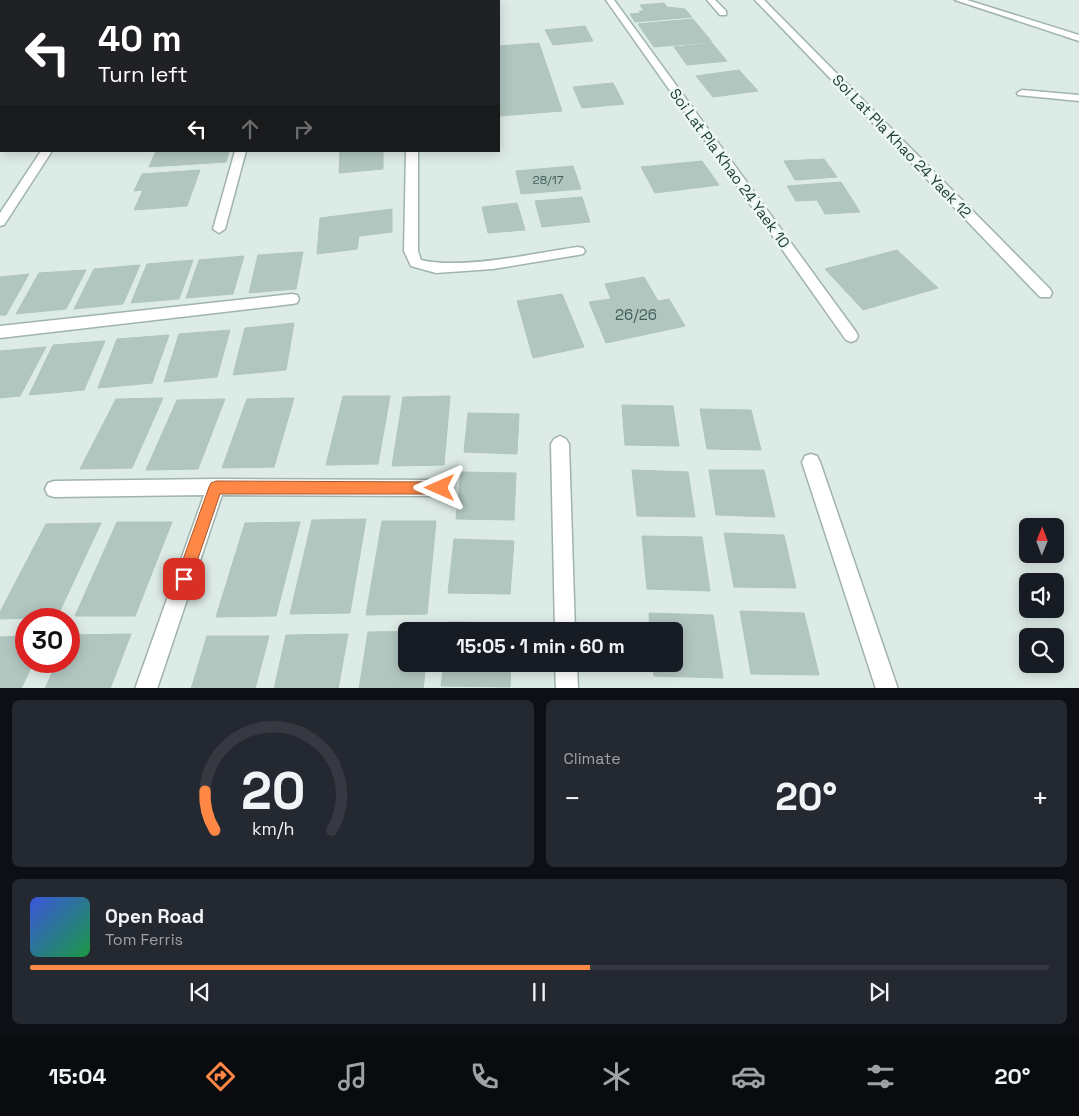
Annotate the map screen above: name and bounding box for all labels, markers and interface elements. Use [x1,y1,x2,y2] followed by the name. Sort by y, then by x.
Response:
[98,17,182,61] text: 40 m
[15,20,80,85] icon: left
[98,60,188,88] text: Turn left
[828,70,976,222] street label: Soi Lat Pla Khao 24 Yaek 12
[666,84,794,252] street label: Soi Lat Pla Khao 24 Yaek 10
[183,115,211,143] icon: left
[236,115,264,143] icon: ahead
[289,115,317,143] icon: right
[533,172,564,188] house number: 28/17
[615,305,657,324] house number: 26/26
[413,461,465,513] position arrow
[1019,518,1064,562] north arrow
[1019,518,1064,673] map controls
[163,558,205,600] pin
[170,565,198,593] icon: arrive
[1019,573,1064,618] button: sound
[15,608,80,673] speed limit sign: 30
[1019,628,1064,673] button: search
[456,634,625,659] text: 15:05 · 1 min · 60 m
[564,748,621,769] text: Climate
[240,758,305,824] text: 20
[775,773,837,821] text: 20°
[564,780,581,816] text: −
[1032,780,1049,816] text: +
[251,817,294,840] text: km/h
[105,904,204,929] text: Open Road
[105,929,183,950] text: Tom Ferris
[186,978,214,1006] icon: previous
[525,978,553,1006] icon: pause
[865,978,893,1006] icon: next
[203,1059,238,1094] icon: directions
[335,1059,370,1094] icon: music
[467,1059,502,1094] icon: phone
[599,1059,634,1094] icon: climate
[731,1059,766,1094] icon: car
[863,1059,898,1094] icon: filters
[48,1062,106,1090] text: 15:04
[995,1062,1031,1090] text: 20°

